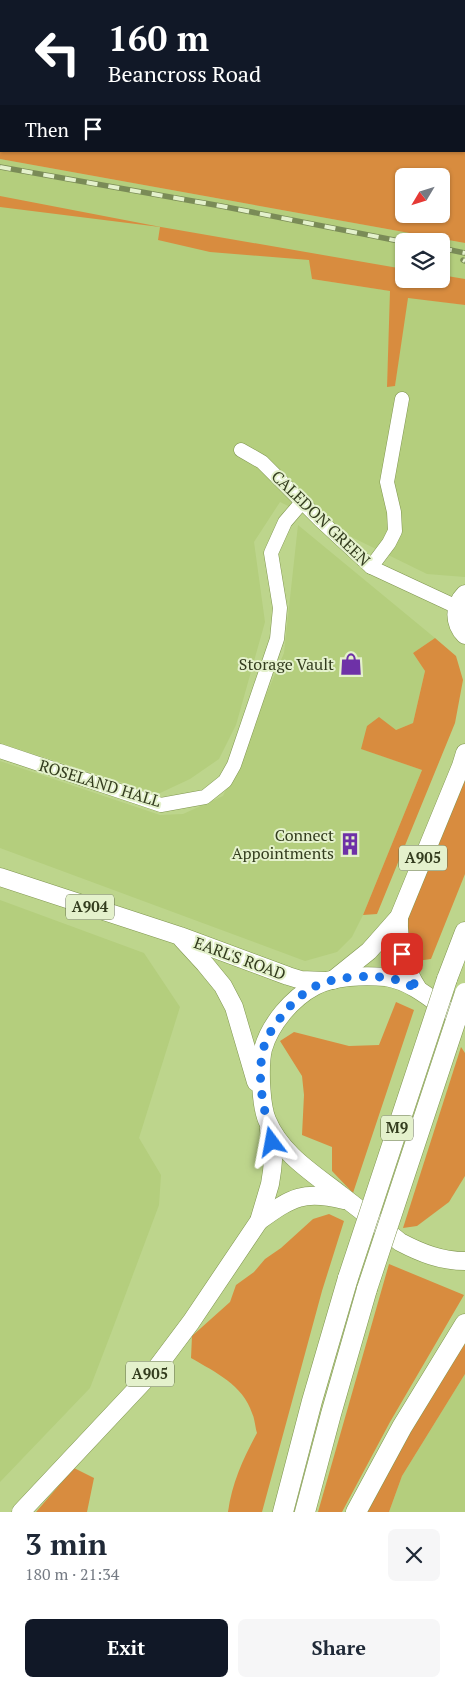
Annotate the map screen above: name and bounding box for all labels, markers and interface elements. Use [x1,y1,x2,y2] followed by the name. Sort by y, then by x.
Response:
[108,15,209,61] text: 160 m
[25,20,90,85] icon: left
[108,59,261,88] text: Beancross Road
[79,115,107,143] icon: arrive
[25,117,69,142] text: Then
[395,168,450,222] north arrow
[395,168,450,288] map controls
[395,233,450,288] button: layers
[267,465,375,571] street label: CALEDON GREEN
[338,651,364,677] shop icon: Storage Vault
[239,653,334,675] place label: Storage Vault
[36,754,164,812] street label: ROSELAND HALL
[232,824,334,864] place label: Connect Appointments
[337,831,363,857] building icon: Connect Appointments
[399,846,447,870] road number: A905
[66,894,114,920] road number: A904
[191,931,289,985] street label: EARL'S ROAD
[381,933,423,975] pin
[388,940,416,968] icon: arrive
[245,1115,297,1167] position arrow
[381,1116,413,1140] road number: M9
[126,1362,174,1386] road number: A905
[25,1524,107,1564] text: 3 min
[388,1529,440,1581] button: close
[25,1563,119,1585] text: 180 m · 21:34
[25,1619,228,1677] button: Exit
[238,1619,440,1677] button: Share

